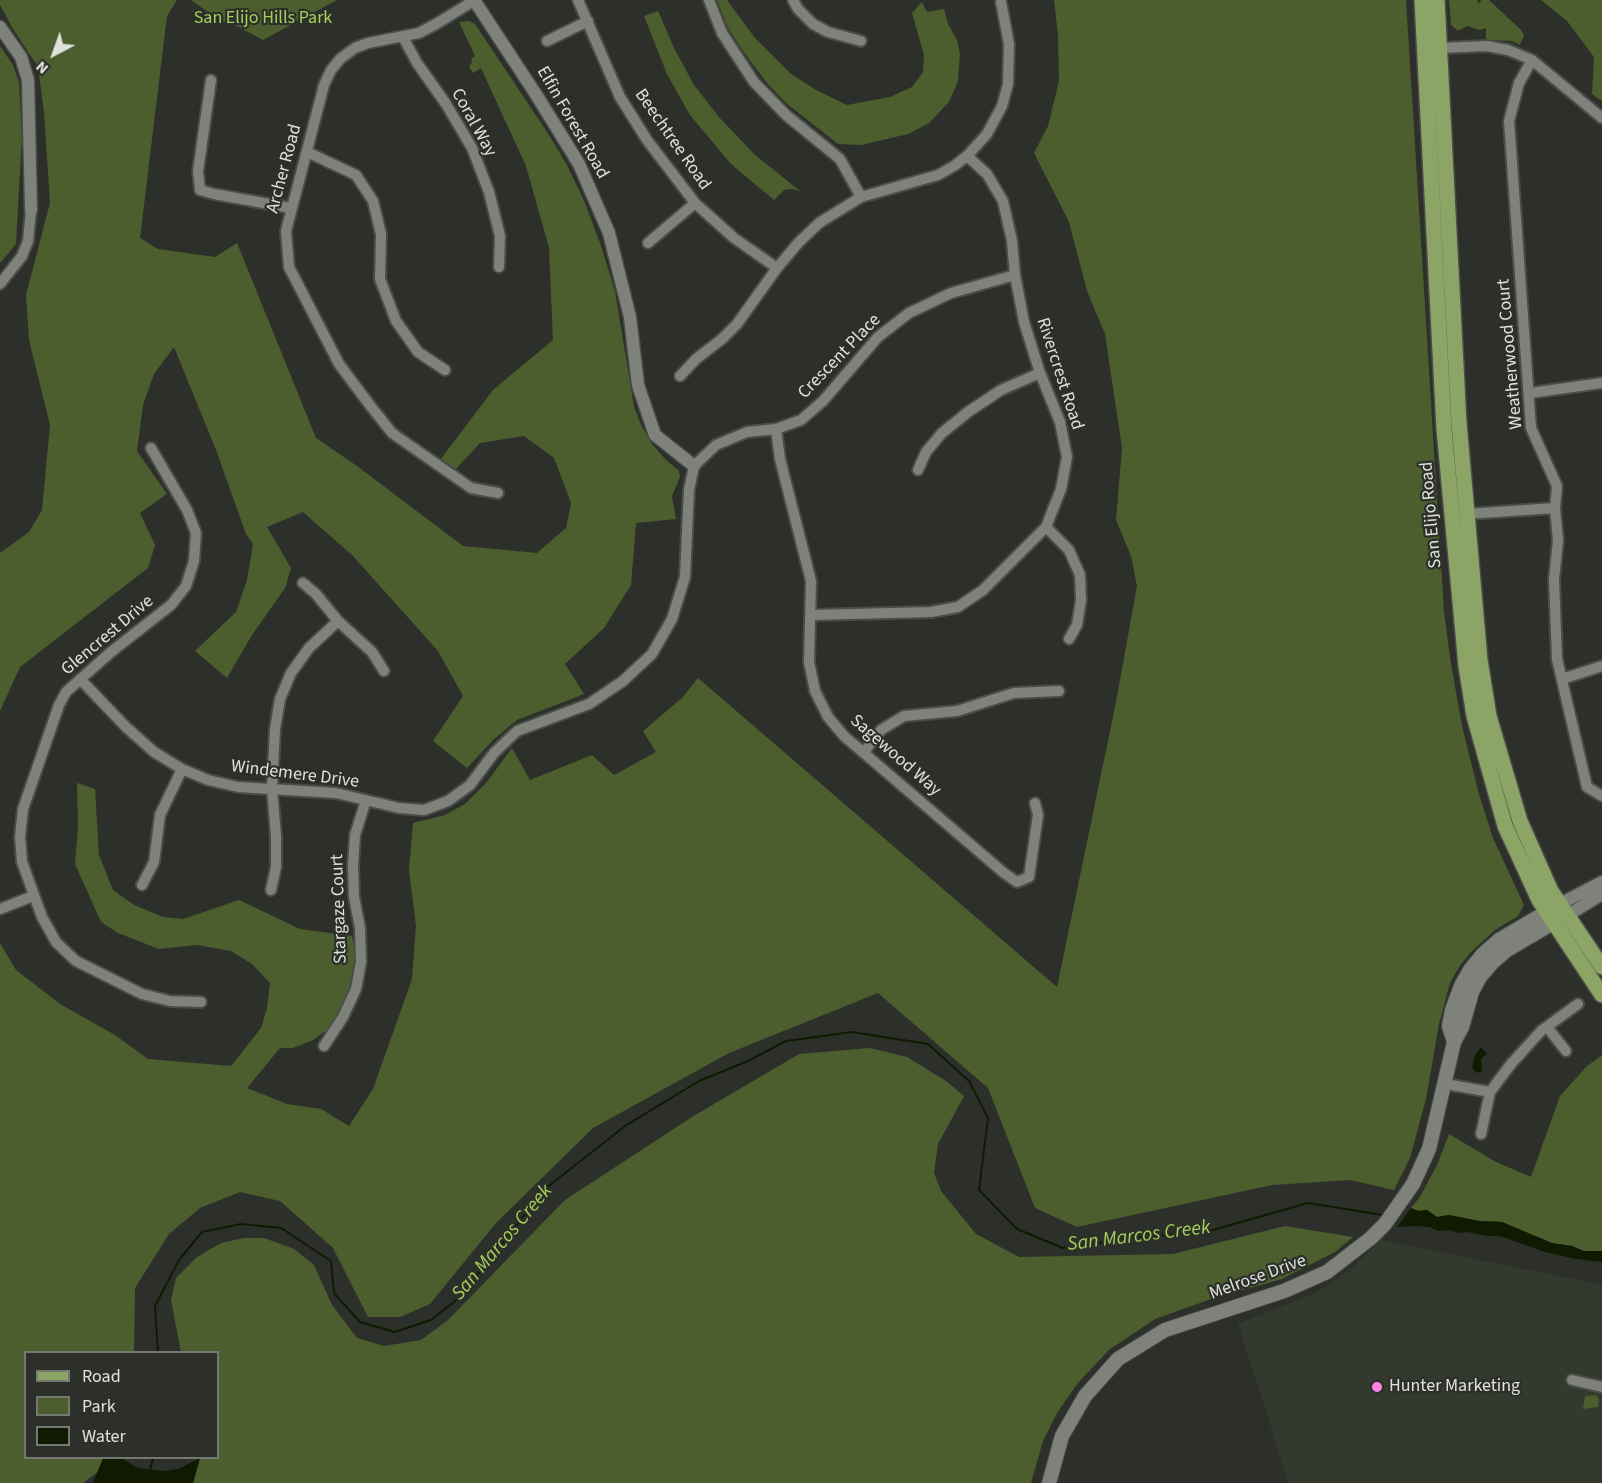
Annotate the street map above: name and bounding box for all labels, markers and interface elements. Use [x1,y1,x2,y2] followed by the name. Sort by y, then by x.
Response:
[194,8,332,30] park label: San Elijo Hills Park
[24,24,84,84] north arrow
[31,56,53,79] text: N
[531,63,613,183] street label: Elfin Forest Road
[446,85,500,161] street label: Coral Way
[629,85,715,195] street label: Beechtree Road
[263,122,307,216] street label: Archer Road
[1494,278,1528,430] street label: Weatherwood Court
[794,310,886,404] street label: Crescent Place
[1031,315,1087,433] street label: Rivercrest Road
[1417,461,1447,569] street label: San Elijo Road
[58,591,158,681] street label: Glencrest Drive
[845,711,945,801] street label: Sagewood Way
[230,756,360,794] street label: Windemere Drive
[327,854,353,964] street label: Stargaze Court
[448,1180,558,1306] water label: San Marcos Creek
[1066,1216,1212,1258] water label: San Marcos Creek
[1207,1250,1309,1306] street label: Melrose Drive
[24,1351,219,1459] legend
[82,1364,121,1389] text: Road
[1389,1376,1520,1398] place label: Hunter Marketing
[1370,1380,1384,1394] marker: Hunter Marketing
[82,1394,116,1419] text: Park
[82,1424,126,1449] text: Water

